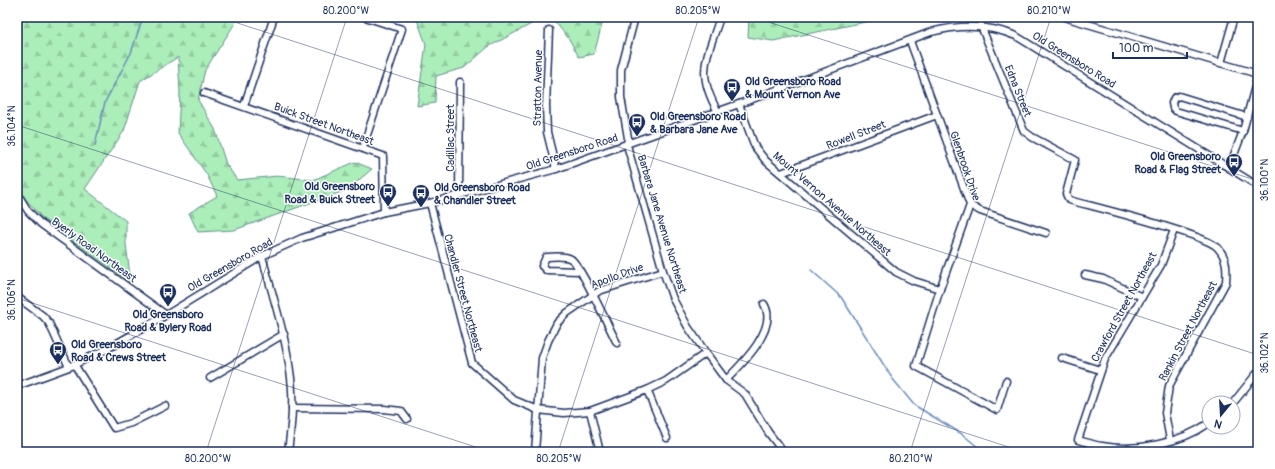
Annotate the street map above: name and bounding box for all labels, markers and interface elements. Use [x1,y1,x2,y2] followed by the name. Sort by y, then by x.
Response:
[323,5,370,17] text: 80.200°W
[676,5,721,17] text: 80.205°W
[1027,5,1071,17] text: 80.210°W
[1030,29,1118,91] street label: Old Greensboro Road
[1113,34,1187,60] scale bar
[1119,41,1154,56] text: 100 m
[531,49,545,126] street label: Stratton Avenue
[1002,63,1034,119] street label: Edna Street
[745,75,841,101] place label: Old Greensboro Road & Mount Vernon Ave
[722,77,742,102] bus stop icon: Old Greensboro Road & Mount Vernon Ave
[272,100,376,148] street label: Buick Street Northeast
[444,104,457,172] street label: Cadillac Street
[6,105,18,147] text: 36.104°N
[650,110,746,136] place label: Old Greensboro Road & Barbara Jane Ave
[627,112,647,137] bus stop icon: Old Greensboro Road & Barbara Jane Ave
[825,118,888,152] street label: Rowell Street
[947,130,983,203] street label: Glenbrook Drive
[524,131,620,173] street label: Old Greensboro Road
[770,149,894,259] street label: Mount Vernon Avenue Northeast
[1134,150,1222,176] place label: Old Greensboro Road & Flag Street
[1224,152,1244,177] bus stop icon: Old Greensboro Road & Flag Street
[635,153,689,295] street label: Barbara Jane Avenue Northeast
[1259,159,1271,201] text: 36.100°N
[284,180,376,206] place label: Old Greensboro Road & Buick Street
[434,181,530,207] place label: Old Greensboro Road & Chandler Street
[378,182,398,207] bus stop icon: Old Greensboro Road & Buick Street
[411,183,431,208] bus stop icon: Old Greensboro Road & Chandler Street
[49,215,139,286] street label: Byerly Road Northeast
[441,233,485,354] street label: Chandler Street Northeast
[185,235,275,295] street label: Old Greensboro Road
[1088,249,1160,364] street label: Crawford Street Northeast
[589,260,646,292] street label: Apollo Drive
[1156,278,1220,383] street label: Rankin Street Northeast
[6,279,18,321] text: 36.106°N
[158,282,178,307] bus stop icon: Old Greensboro Road & Bylery Road
[124,308,212,334] place label: Old Greensboro Road & Bylery Road
[1259,332,1271,374] text: 36.102°N
[71,338,166,364] place label: Old Greensboro Road & Crews Street
[48,340,68,365] bus stop icon: Old Greensboro Road & Crews Street
[1201,395,1241,435] north arrow
[1212,417,1224,431] text: N
[185,453,232,465] text: 80.200°W
[537,453,582,465] text: 80.205°W
[889,453,933,465] text: 80.210°W

